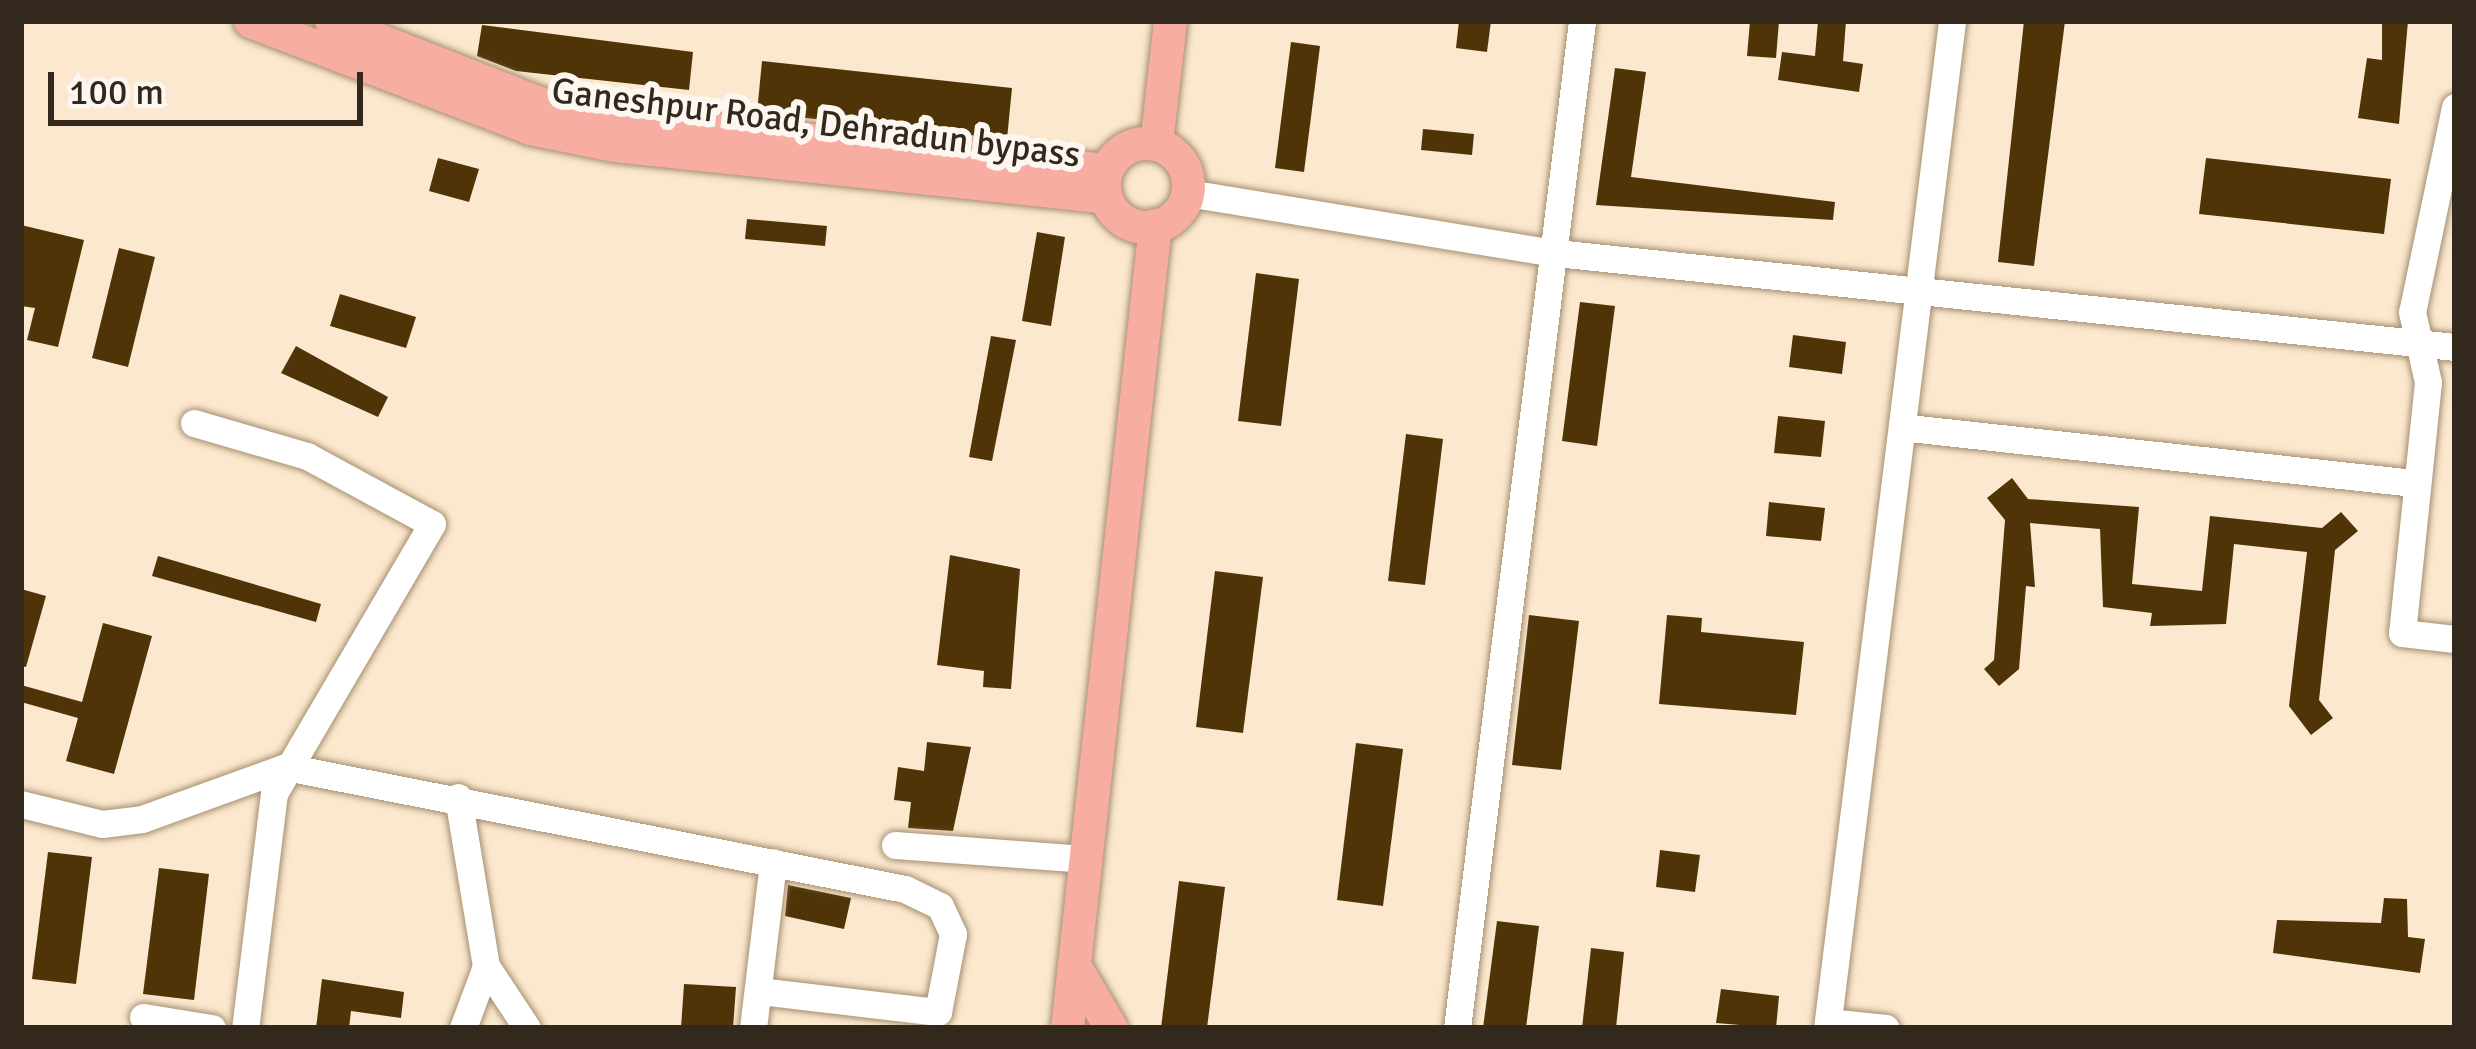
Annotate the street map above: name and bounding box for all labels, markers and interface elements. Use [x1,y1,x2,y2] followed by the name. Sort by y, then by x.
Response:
[54,48,369,122] scale bar
[549,69,1083,177] street label: Ganeshpur Road, Dehradun bypass
[69,70,164,115] text: 100 m

